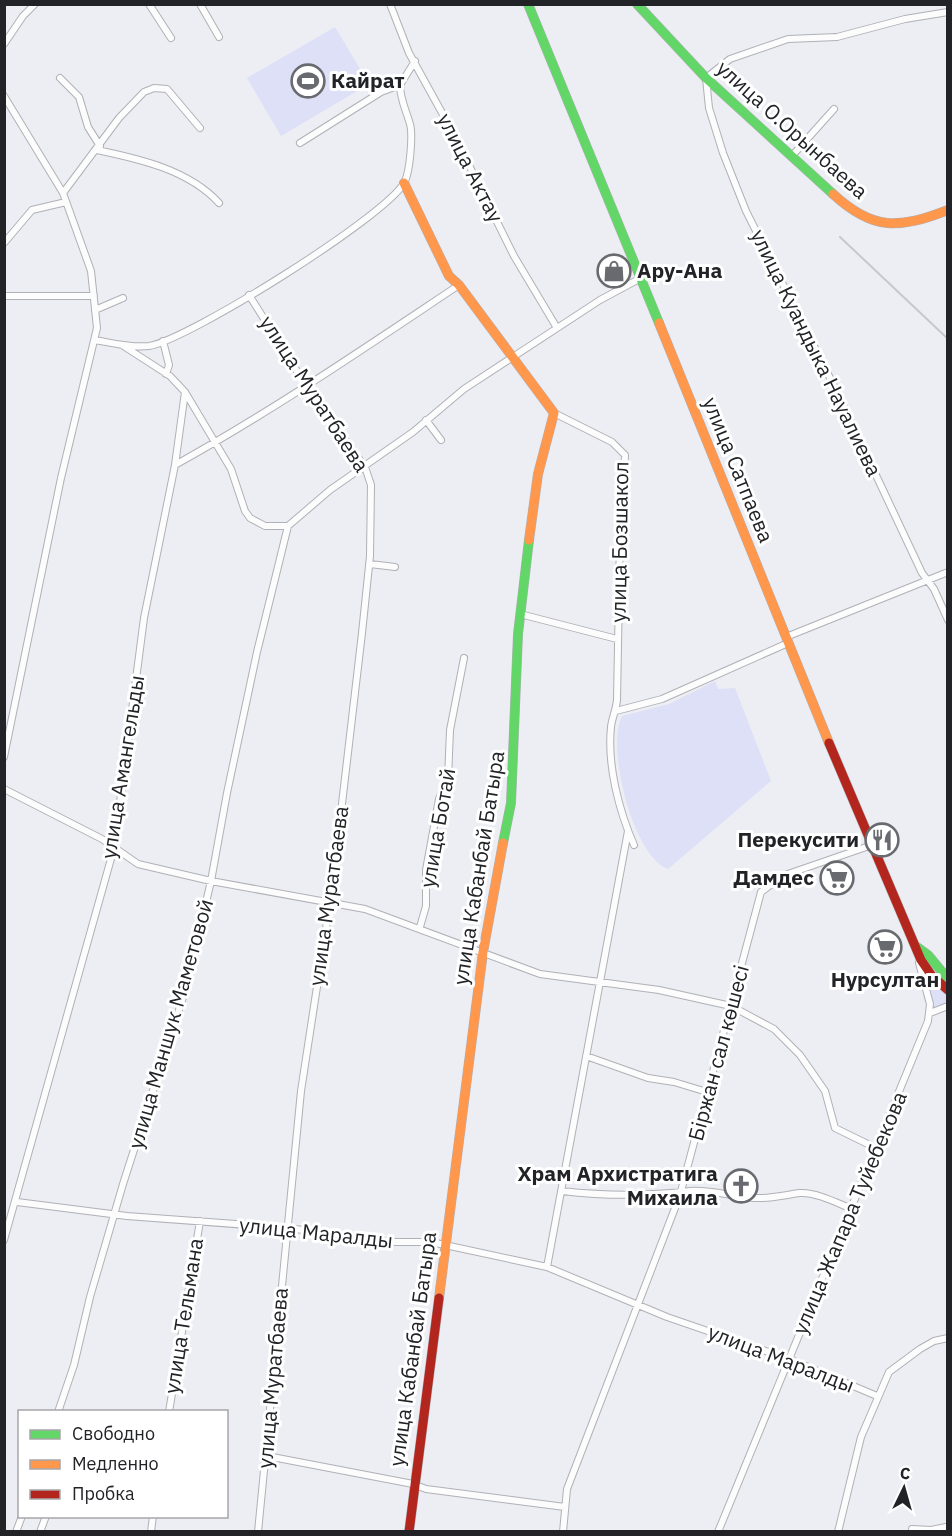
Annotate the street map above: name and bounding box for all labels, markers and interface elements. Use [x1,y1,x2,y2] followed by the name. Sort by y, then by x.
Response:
[711,54,874,205] street label: улица О.Орынбаева
[290,63,326,99] sports icon: Кайрат
[331,66,405,94] place label: Кайрат
[431,108,511,228] street label: улица Актау
[745,224,889,481] street label: улица Куандыка Науалиева
[596,253,632,289] shop icon: Ару-Ана
[637,256,722,284] place label: Ару-Ана
[254,310,376,477] street label: улица Муратбаева
[697,393,781,546] street label: улица Сатпаева
[604,461,634,623] street label: улица Бозшакол
[94,673,150,861] street label: улица Амангельды
[446,749,510,987] street label: улица Кабанбай Батыра
[413,766,461,890] street label: улица Ботай
[302,804,354,988] street label: улица Муратбаева
[864,822,900,858] restaurant icon: Перекусити
[737,825,859,853] place label: Перекусити
[819,860,855,896] supermarket icon: Дамдес
[733,863,814,891] place label: Дамдес
[121,895,219,1152] street label: улица Маншук Маметовой
[867,929,903,965] supermarket icon: Нурсултан
[681,962,755,1144] street label: Біржан сал көшесі
[831,965,939,993] place label: Нурсултан
[785,1087,913,1338] street label: улица Жапара Туйебекова
[517,1159,718,1211] place label: Храм Архистратига Михаила
[723,1168,759,1204] church icon: Храм Архистратига Михаила
[238,1210,394,1254] street label: улица Маралды
[382,1230,442,1468] street label: улица Кабанбай Батыра
[157,1236,209,1396] street label: улица Тельмана
[250,1286,294,1469] street label: улица Муратбаева
[704,1317,859,1399] street label: улица Маралды
[18,1410,228,1518] legend
[72,1422,155,1445] text: Свободно
[72,1452,159,1475] text: Медленно
[874,1458,934,1518] north arrow
[899,1463,911,1483] text: С
[72,1482,135,1505] text: Пробка

